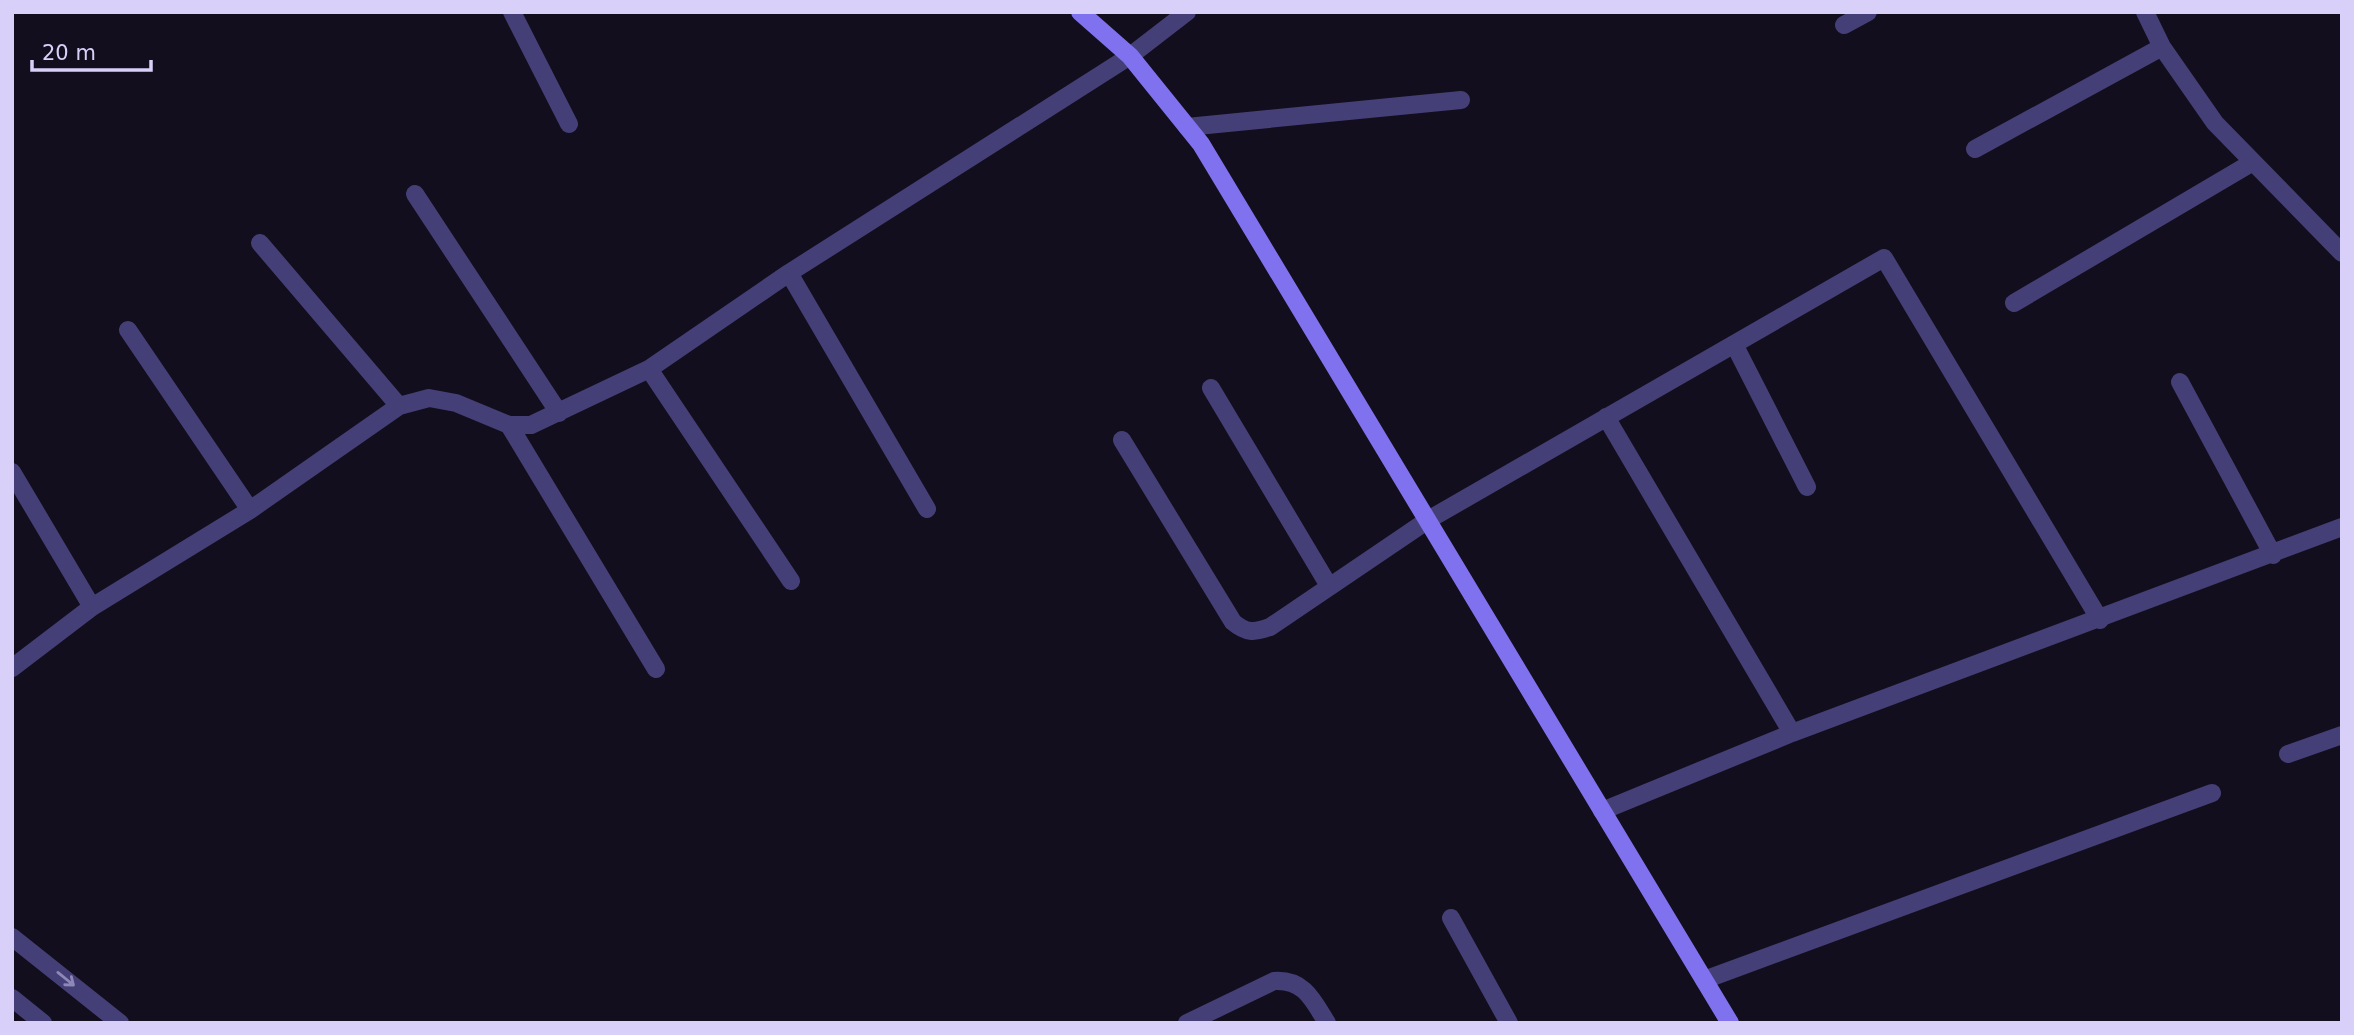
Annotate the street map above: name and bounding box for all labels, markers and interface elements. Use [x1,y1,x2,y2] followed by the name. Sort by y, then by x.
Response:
[32,28,150,72] scale bar
[42,41,96,65] text: 20 m
[56,972,74,987] one-way arrow

